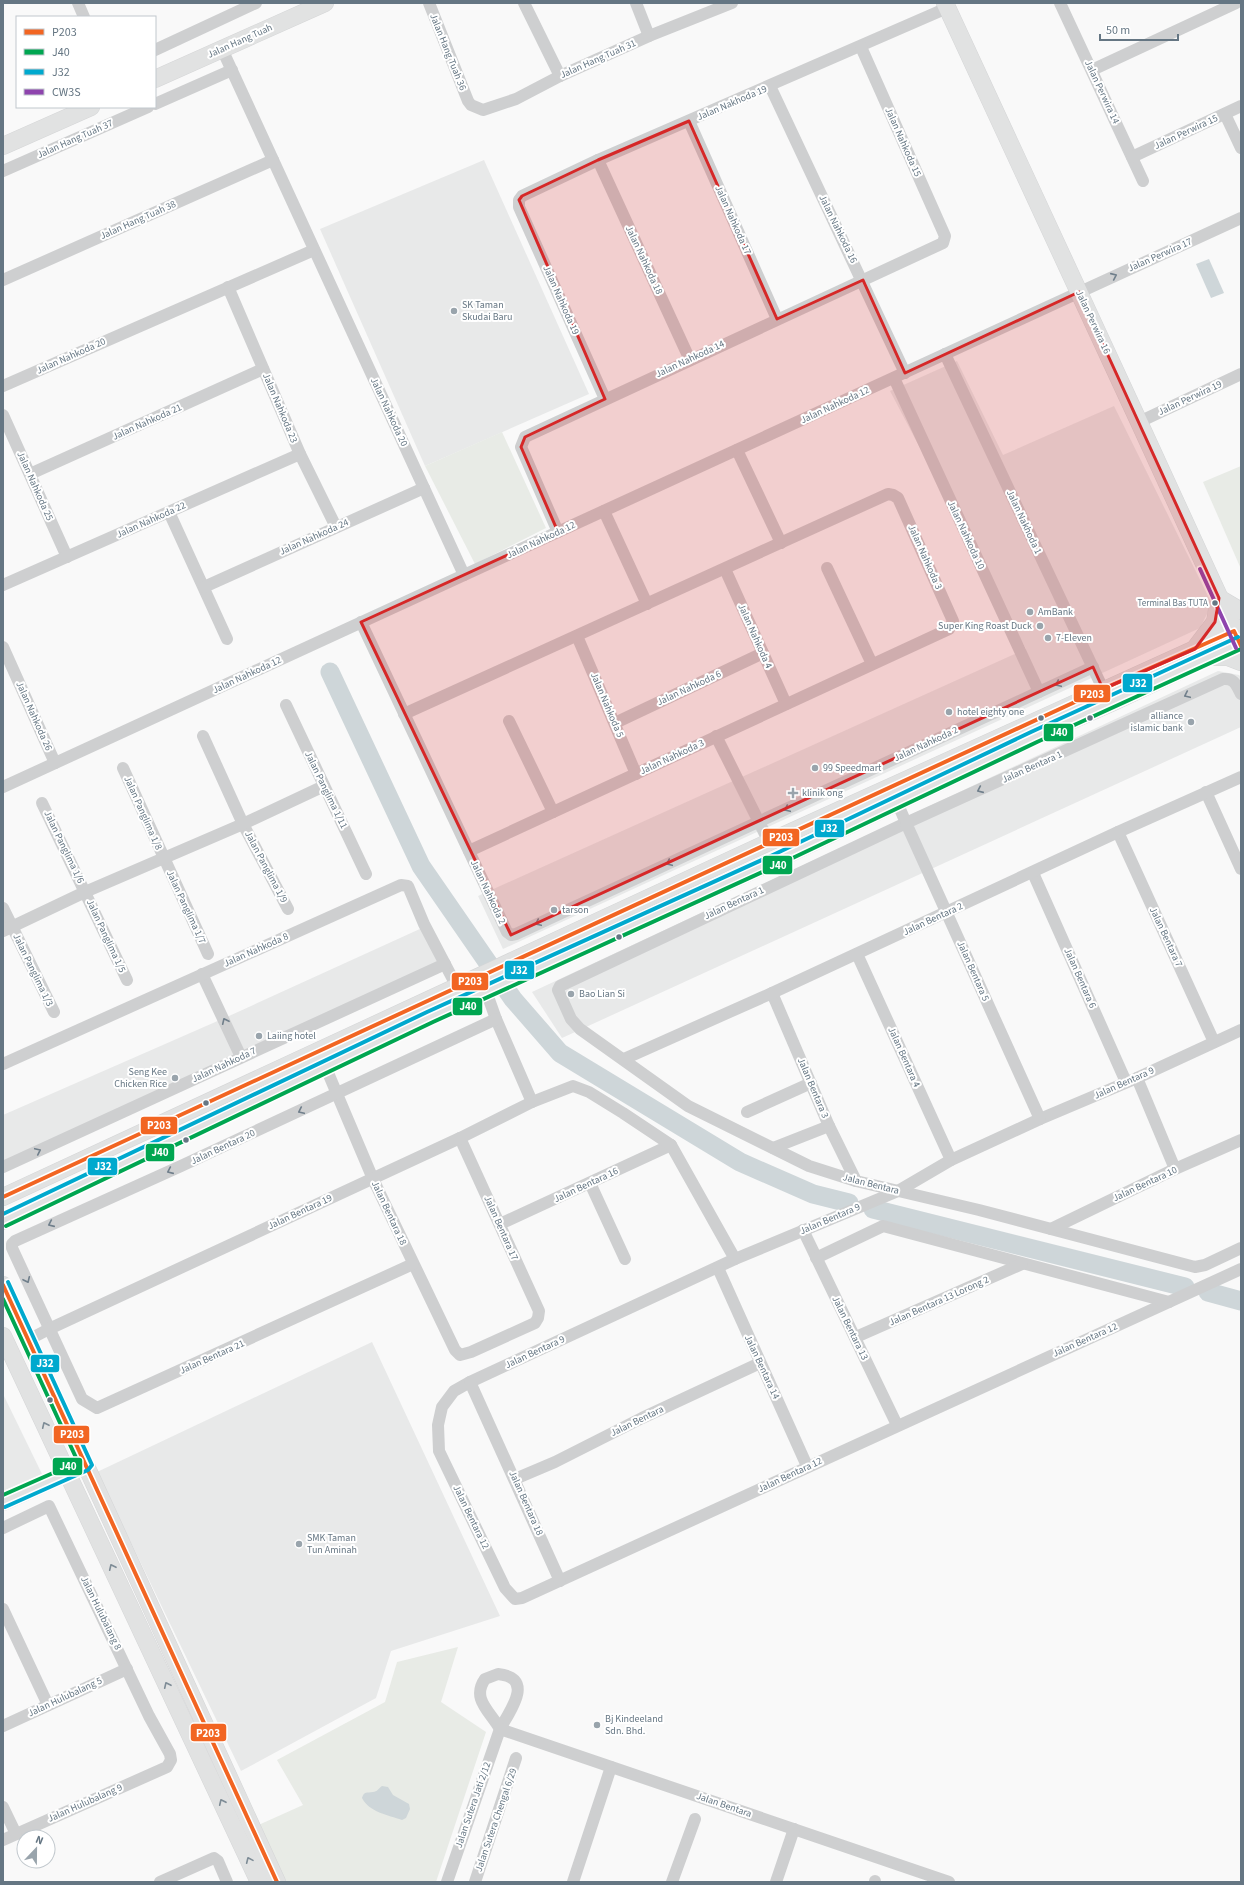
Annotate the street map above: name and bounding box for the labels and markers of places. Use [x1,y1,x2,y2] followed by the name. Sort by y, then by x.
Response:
[462,298,512,324] place label: SK Taman Skudai Baru
[449,306,459,316] marker: SK Taman Skudai Baru
[1138,597,1208,610] place label: Terminal Bas TUTA
[1210,598,1220,608] marker: Terminal Bas TUTA
[1038,605,1073,619] place label: AmBank
[1025,607,1035,617] marker: AmBank
[938,619,1032,633] place label: Super King Roast Duck
[1035,621,1045,631] marker: Super King Roast Duck
[1056,631,1092,645] place label: 7-Eleven
[1043,633,1053,643] marker: 7-Eleven
[957,705,1024,719] place label: hotel eighty one
[944,707,954,717] marker: hotel eighty one
[1131,709,1183,735] place label: alliance islamic bank
[1036,713,1046,723] unlabelled marker
[1085,713,1095,723] unlabelled marker
[1186,717,1196,727] marker: alliance islamic bank
[823,761,882,775] place label: 99 Speedmart
[810,763,820,773] marker: 99 Speedmart
[802,786,843,800] place label: klinik ong
[787,787,799,799] marker: klinik ong
[562,903,589,917] place label: tarson
[549,905,559,915] marker: tarson
[614,932,624,942] unlabelled marker
[579,987,625,1001] place label: Bao Lian Si
[566,989,576,999] marker: Bao Lian Si
[267,1029,316,1043] place label: Laiing hotel
[254,1031,264,1041] marker: Laiing hotel
[114,1065,167,1091] place label: Seng Kee Chicken Rice
[170,1073,180,1083] marker: Seng Kee Chicken Rice
[201,1098,211,1108] unlabelled marker
[181,1135,191,1145] unlabelled marker
[45,1395,55,1405] unlabelled marker
[307,1531,357,1557] place label: SMK Taman Tun Aminah
[294,1539,304,1549] marker: SMK Taman Tun Aminah
[605,1712,663,1738] place label: Bj Kindeeland Sdn. Bhd.
[592,1720,602,1730] marker: Bj Kindeeland Sdn. Bhd.

